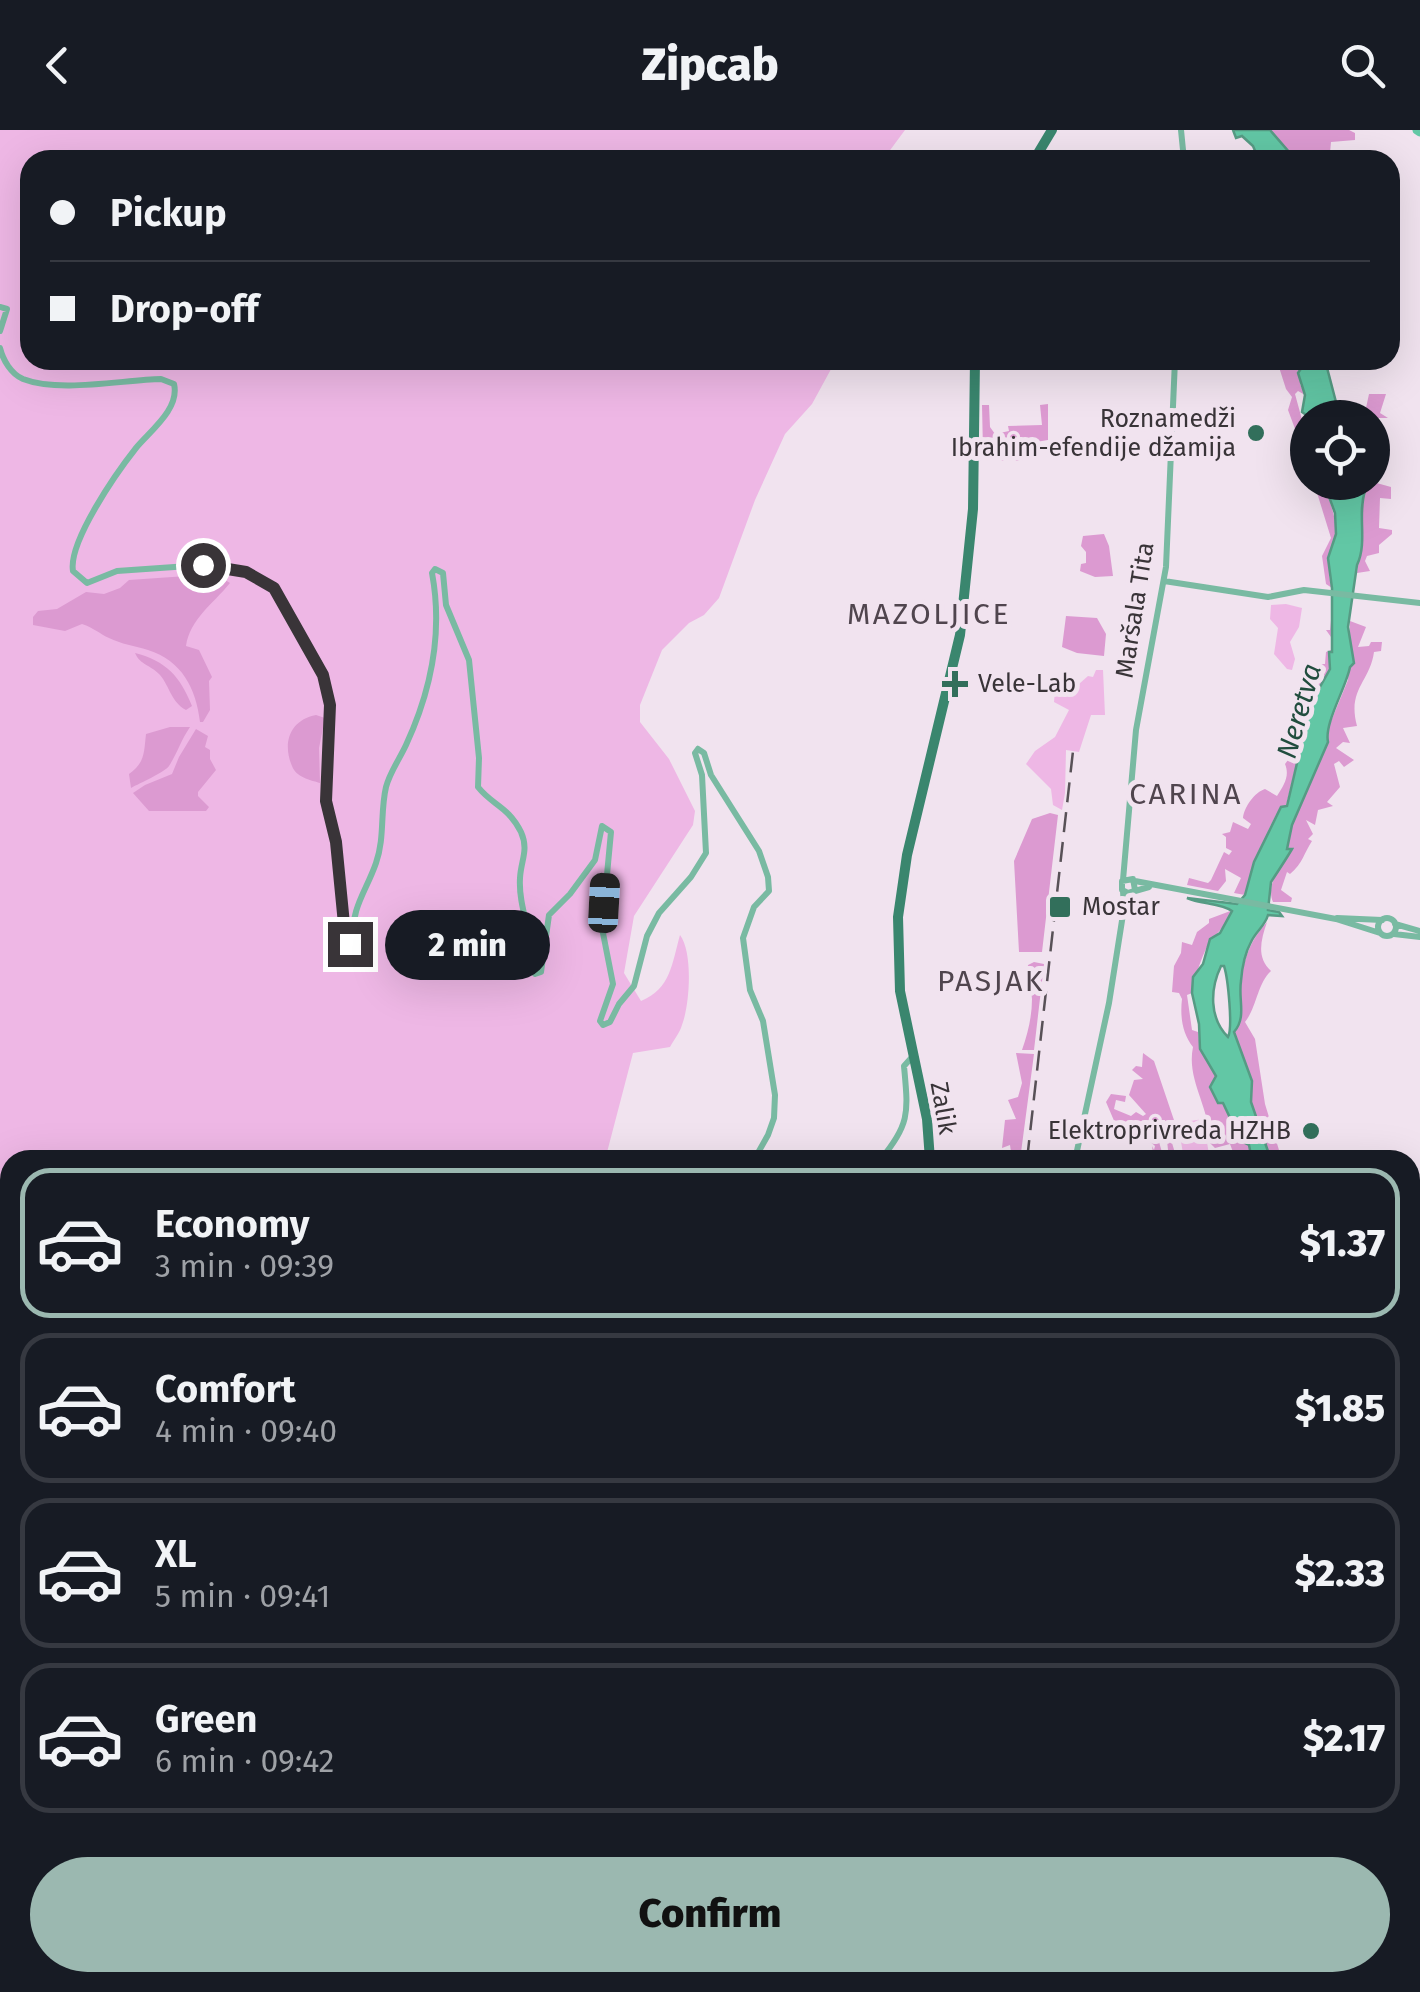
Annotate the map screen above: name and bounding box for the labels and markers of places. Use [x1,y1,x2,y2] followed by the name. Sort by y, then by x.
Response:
[951,404,1236,463] place label: Roznamedži Ibrahim-efendije džamija
[1245,422,1267,444] marker: Roznamedži Ibrahim-efendije džamija
[978,669,1076,699] place label: Vele-Lab
[942,671,968,697] marker: Vele-Lab
[1082,892,1160,922] place label: Mostar
[1047,894,1073,920] marker: Mostar
[1048,1116,1291,1146] place label: Elektroprivreda HZHB
[1300,1120,1322,1142] marker: Elektroprivreda HZHB

